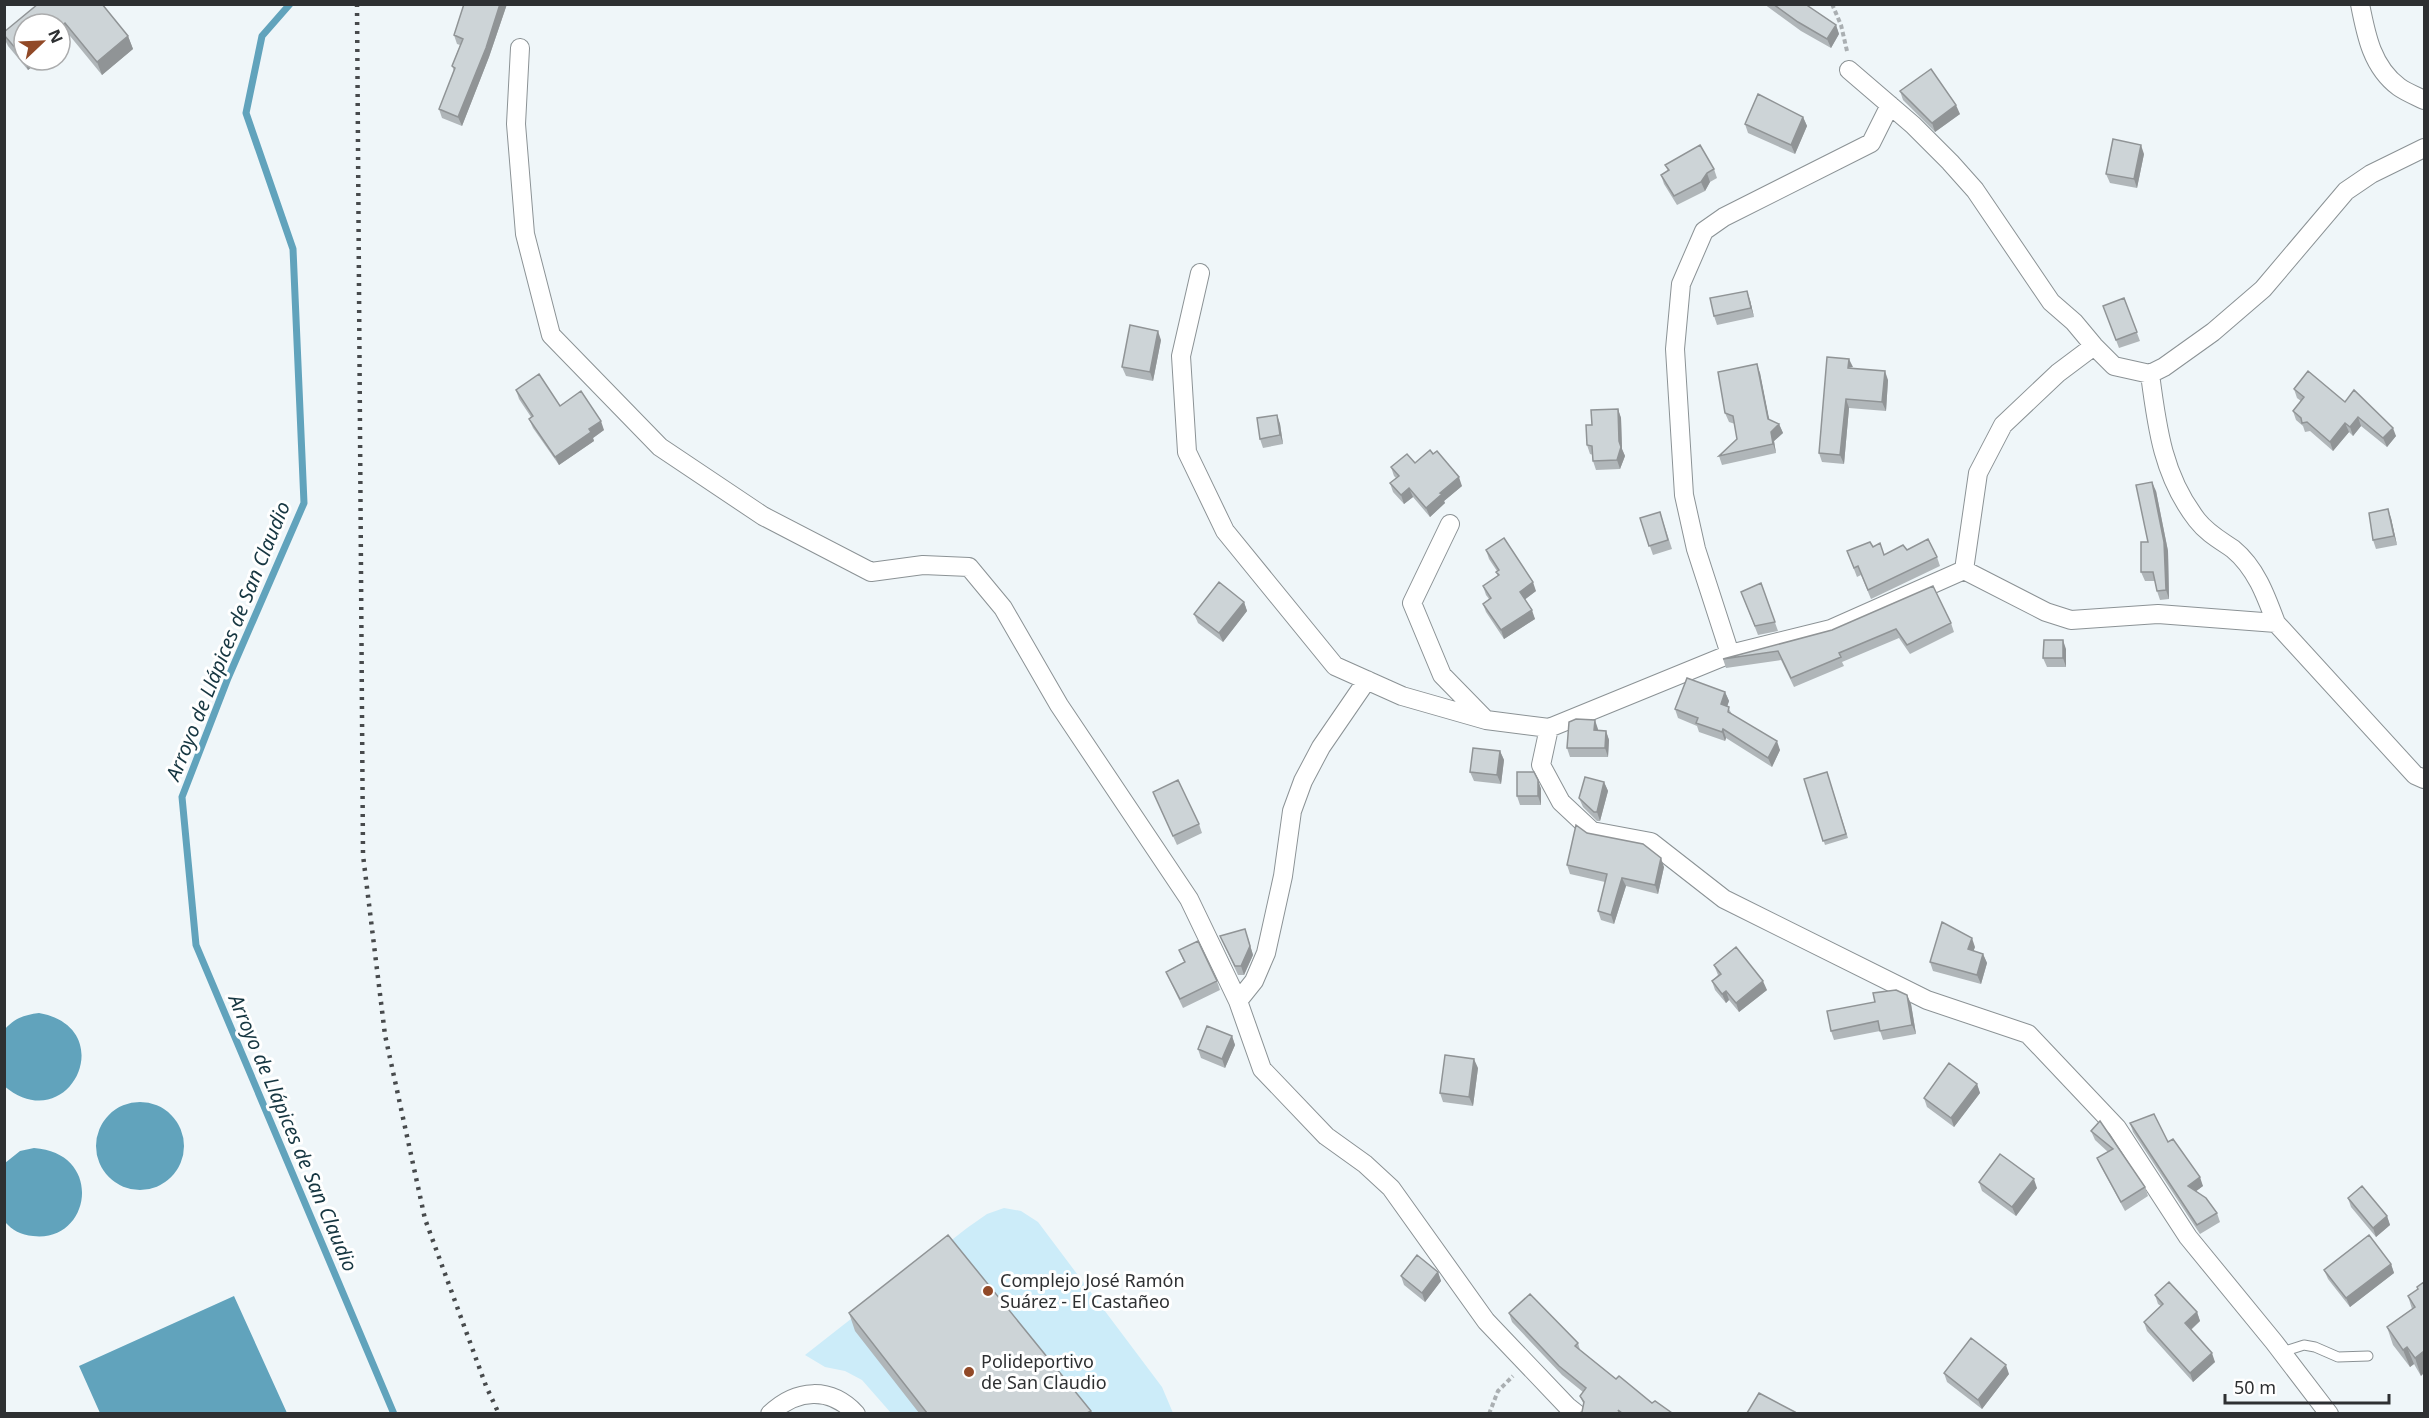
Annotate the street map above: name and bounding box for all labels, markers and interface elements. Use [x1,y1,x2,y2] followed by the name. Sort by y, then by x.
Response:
[12,12,72,72] north arrow
[43,26,68,46] text: N
[158,497,296,786] water label: Arroyo de Llápices de San Claudio
[222,988,364,1276] water label: Arroyo de Llápices de San Claudio
[1000,1268,1185,1313] place label: Complejo José Ramón Suárez - El Castañeo
[981,1284,995,1298] marker: Complejo José Ramón Suárez - El Castañeo
[981,1349,1107,1394] place label: Polideportivo de San Claudio
[962,1365,976,1379] marker: Polideportivo de San Claudio
[2225,1367,2388,1405] scale bar
[2234,1375,2276,1399] text: 50 m

